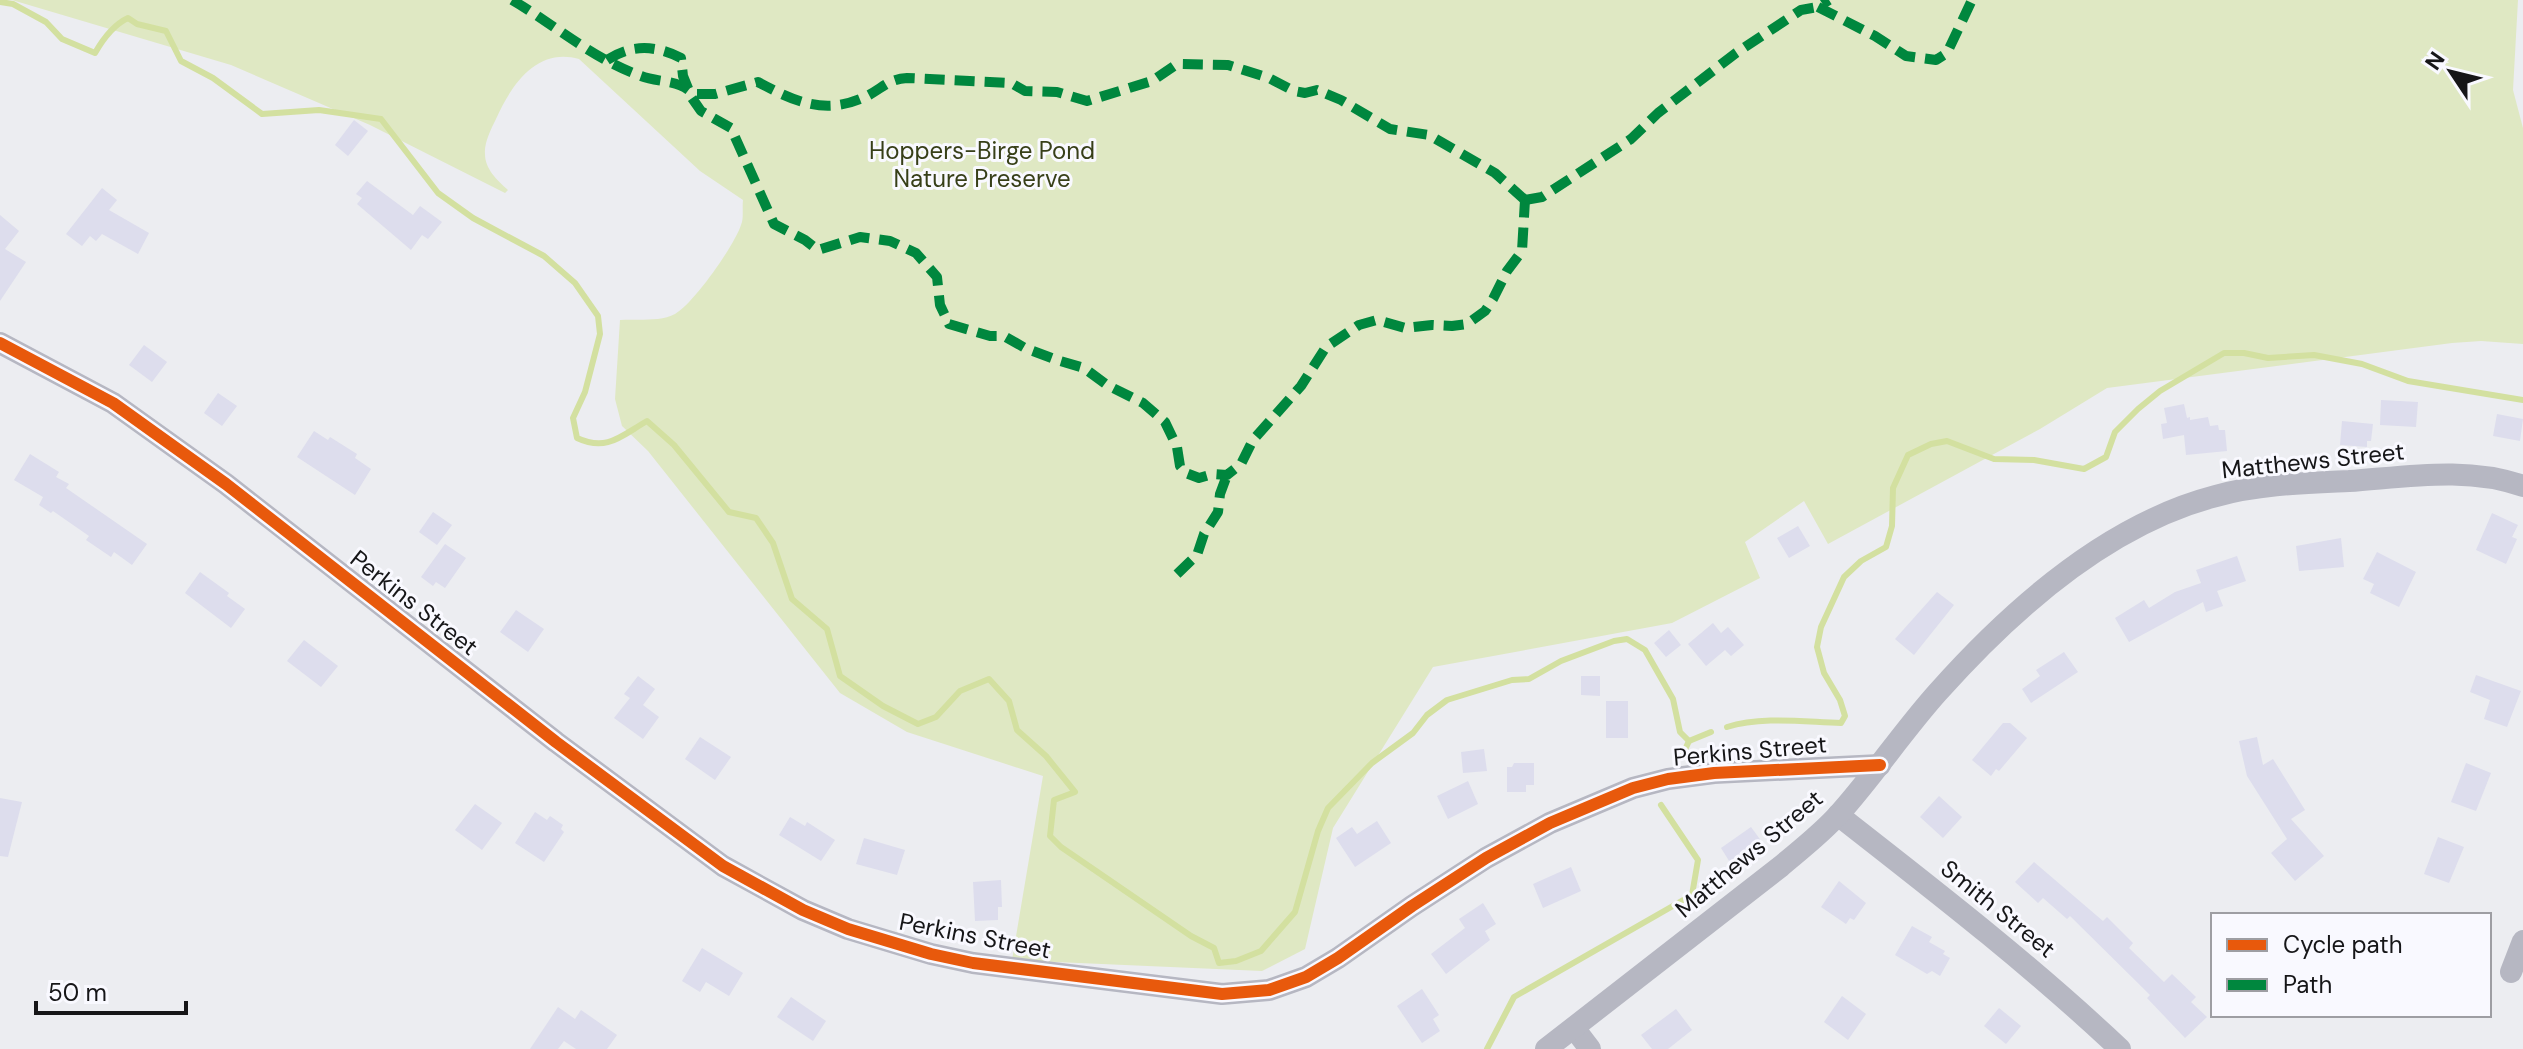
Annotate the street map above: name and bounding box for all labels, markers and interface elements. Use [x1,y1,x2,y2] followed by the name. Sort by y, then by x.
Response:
[2411,32,2491,112] north arrow
[2419,46,2452,76] text: N
[869,135,1095,194] park label: Hoppers-Birge Pond Nature Preserve
[2220,436,2406,486] street label: Matthews Street
[344,543,484,662] street label: Perkins Street
[1672,728,1828,773] street label: Perkins Street
[1668,783,1829,924] street label: Matthews Street
[1935,853,2062,964] street label: Smith Street
[897,906,1054,965] street label: Perkins Street
[2211,913,2491,1017] legend
[2283,929,2402,960] text: Cycle path
[36,965,186,1015] scale bar
[2283,969,2332,1000] text: Path
[48,977,107,1008] text: 50 m

